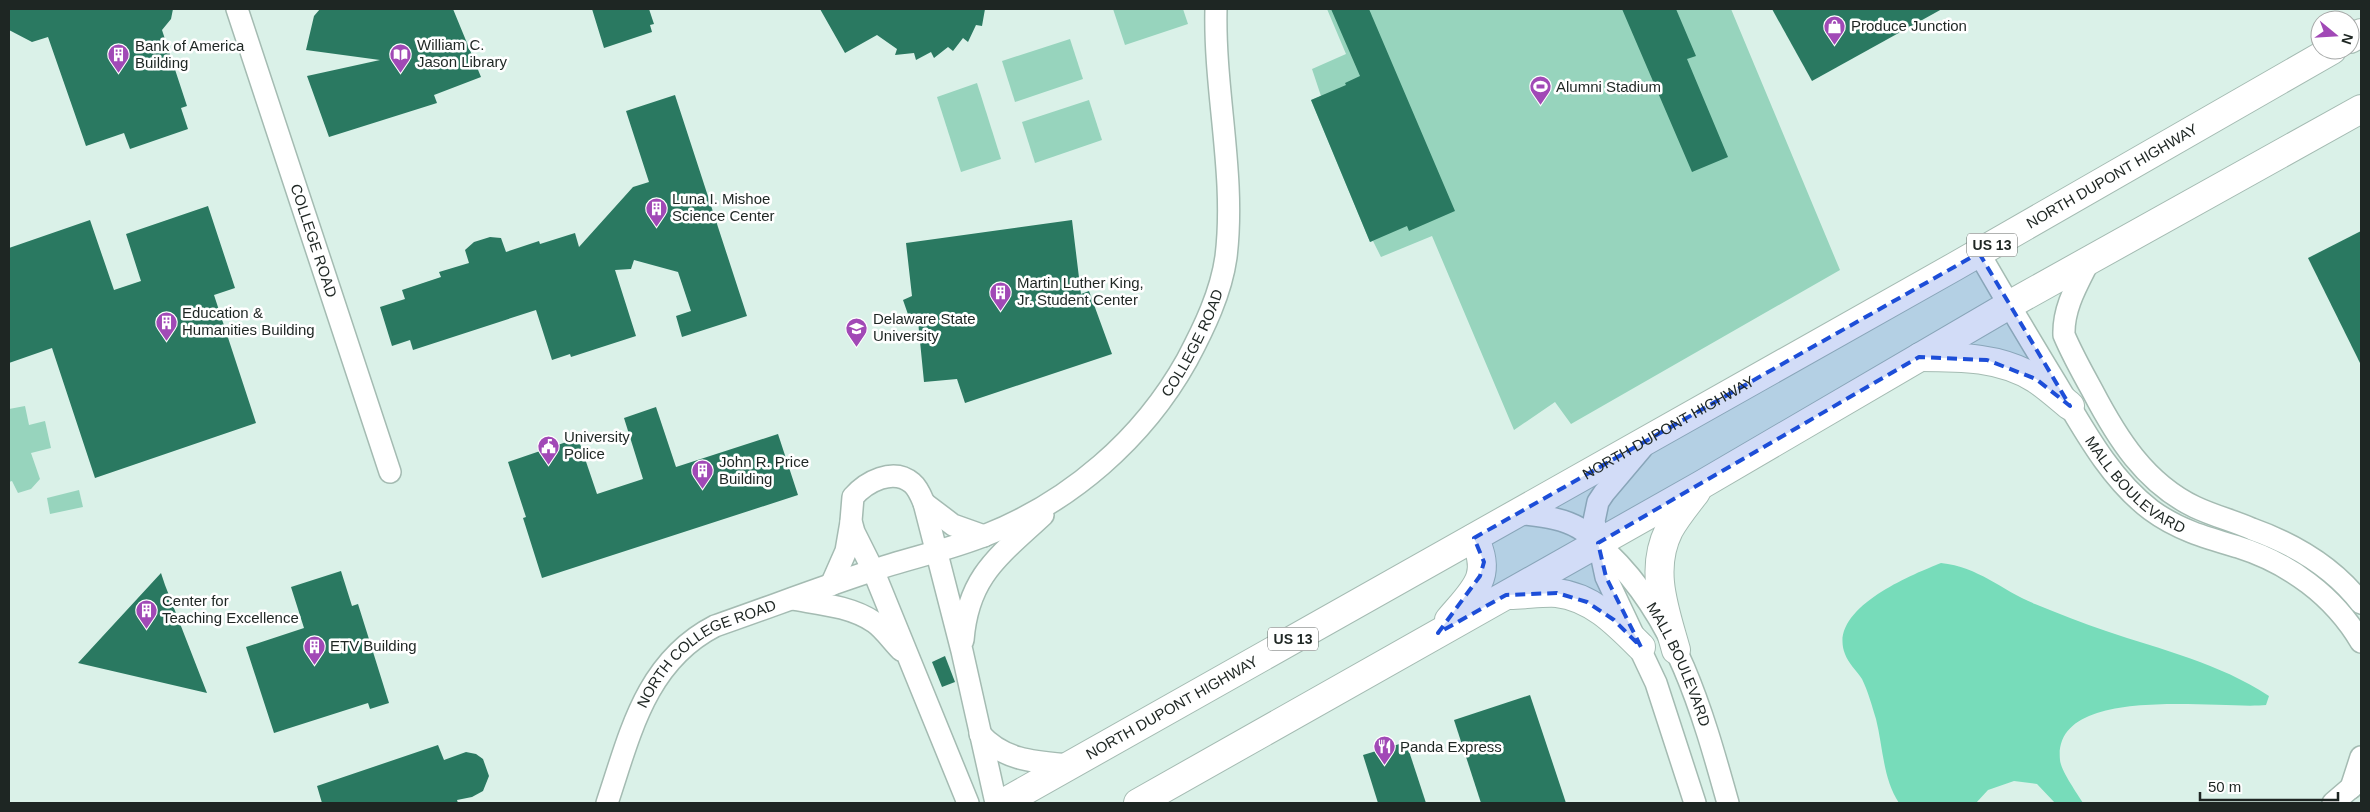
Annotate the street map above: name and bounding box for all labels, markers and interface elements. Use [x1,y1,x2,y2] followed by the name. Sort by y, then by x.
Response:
[2310,10,2360,60] north arrow
[1823,14,1847,45] shop icon: Produce Junction
[1851,17,1967,34] place label: Produce Junction
[2338,32,2357,46] text: N
[417,36,508,70] place label: William C. Jason Library
[135,37,245,71] place label: Bank of America Building
[389,42,413,73] library icon: William C. Jason Library
[107,43,131,74] building icon: Bank of America Building
[1528,75,1552,106] sports icon: Alumni Stadium
[1556,78,1661,95] place label: Alumni Stadium
[2023,120,2201,232] street label: NORTH DUPONT HIGHWAY
[287,182,341,300] street label: COLLEGE ROAD
[672,190,775,224] place label: Luna I. Mishoe Science Center
[644,196,668,227] building icon: Luna I. Mishoe Science Center
[1967,234,2017,256] road number: US 13
[1017,274,1144,308] place label: Martin Luther King, Jr. Student Center
[989,280,1013,311] building icon: Martin Luther King, Jr. Student Center
[1157,287,1226,400] street label: COLLEGE ROAD
[182,304,315,338] place label: Education & Humanities Building
[154,310,178,341] building icon: Education & Humanities Building
[873,310,976,344] place label: Delaware State University
[845,316,869,347] school or university icon: Delaware State University
[1579,372,1757,483] street label: NORTH DUPONT HIGHWAY
[564,428,630,462] place label: University Police
[2082,433,2188,536] street label: MALL BOULEVARD
[536,434,560,465] public building icon: University Police
[719,453,809,487] place label: John R. Price Building
[691,459,715,490] building icon: John R. Price Building
[162,592,299,626] place label: Center for Teaching Excellence
[633,596,778,710] street label: NORTH COLLEGE ROAD
[134,598,158,629] building icon: Center for Teaching Excellence
[1643,599,1714,729] street label: MALL BOULEVARD
[1268,628,1318,650] road number: US 13
[302,634,326,665] building icon: ETV Building
[330,637,417,654] place label: ETV Building
[1083,652,1261,762] street label: NORTH DUPONT HIGHWAY
[1372,735,1396,766] restaurant icon: Panda Express
[1400,738,1502,755] place label: Panda Express
[2200,770,2338,802] scale bar
[2208,778,2241,795] text: 50 m

